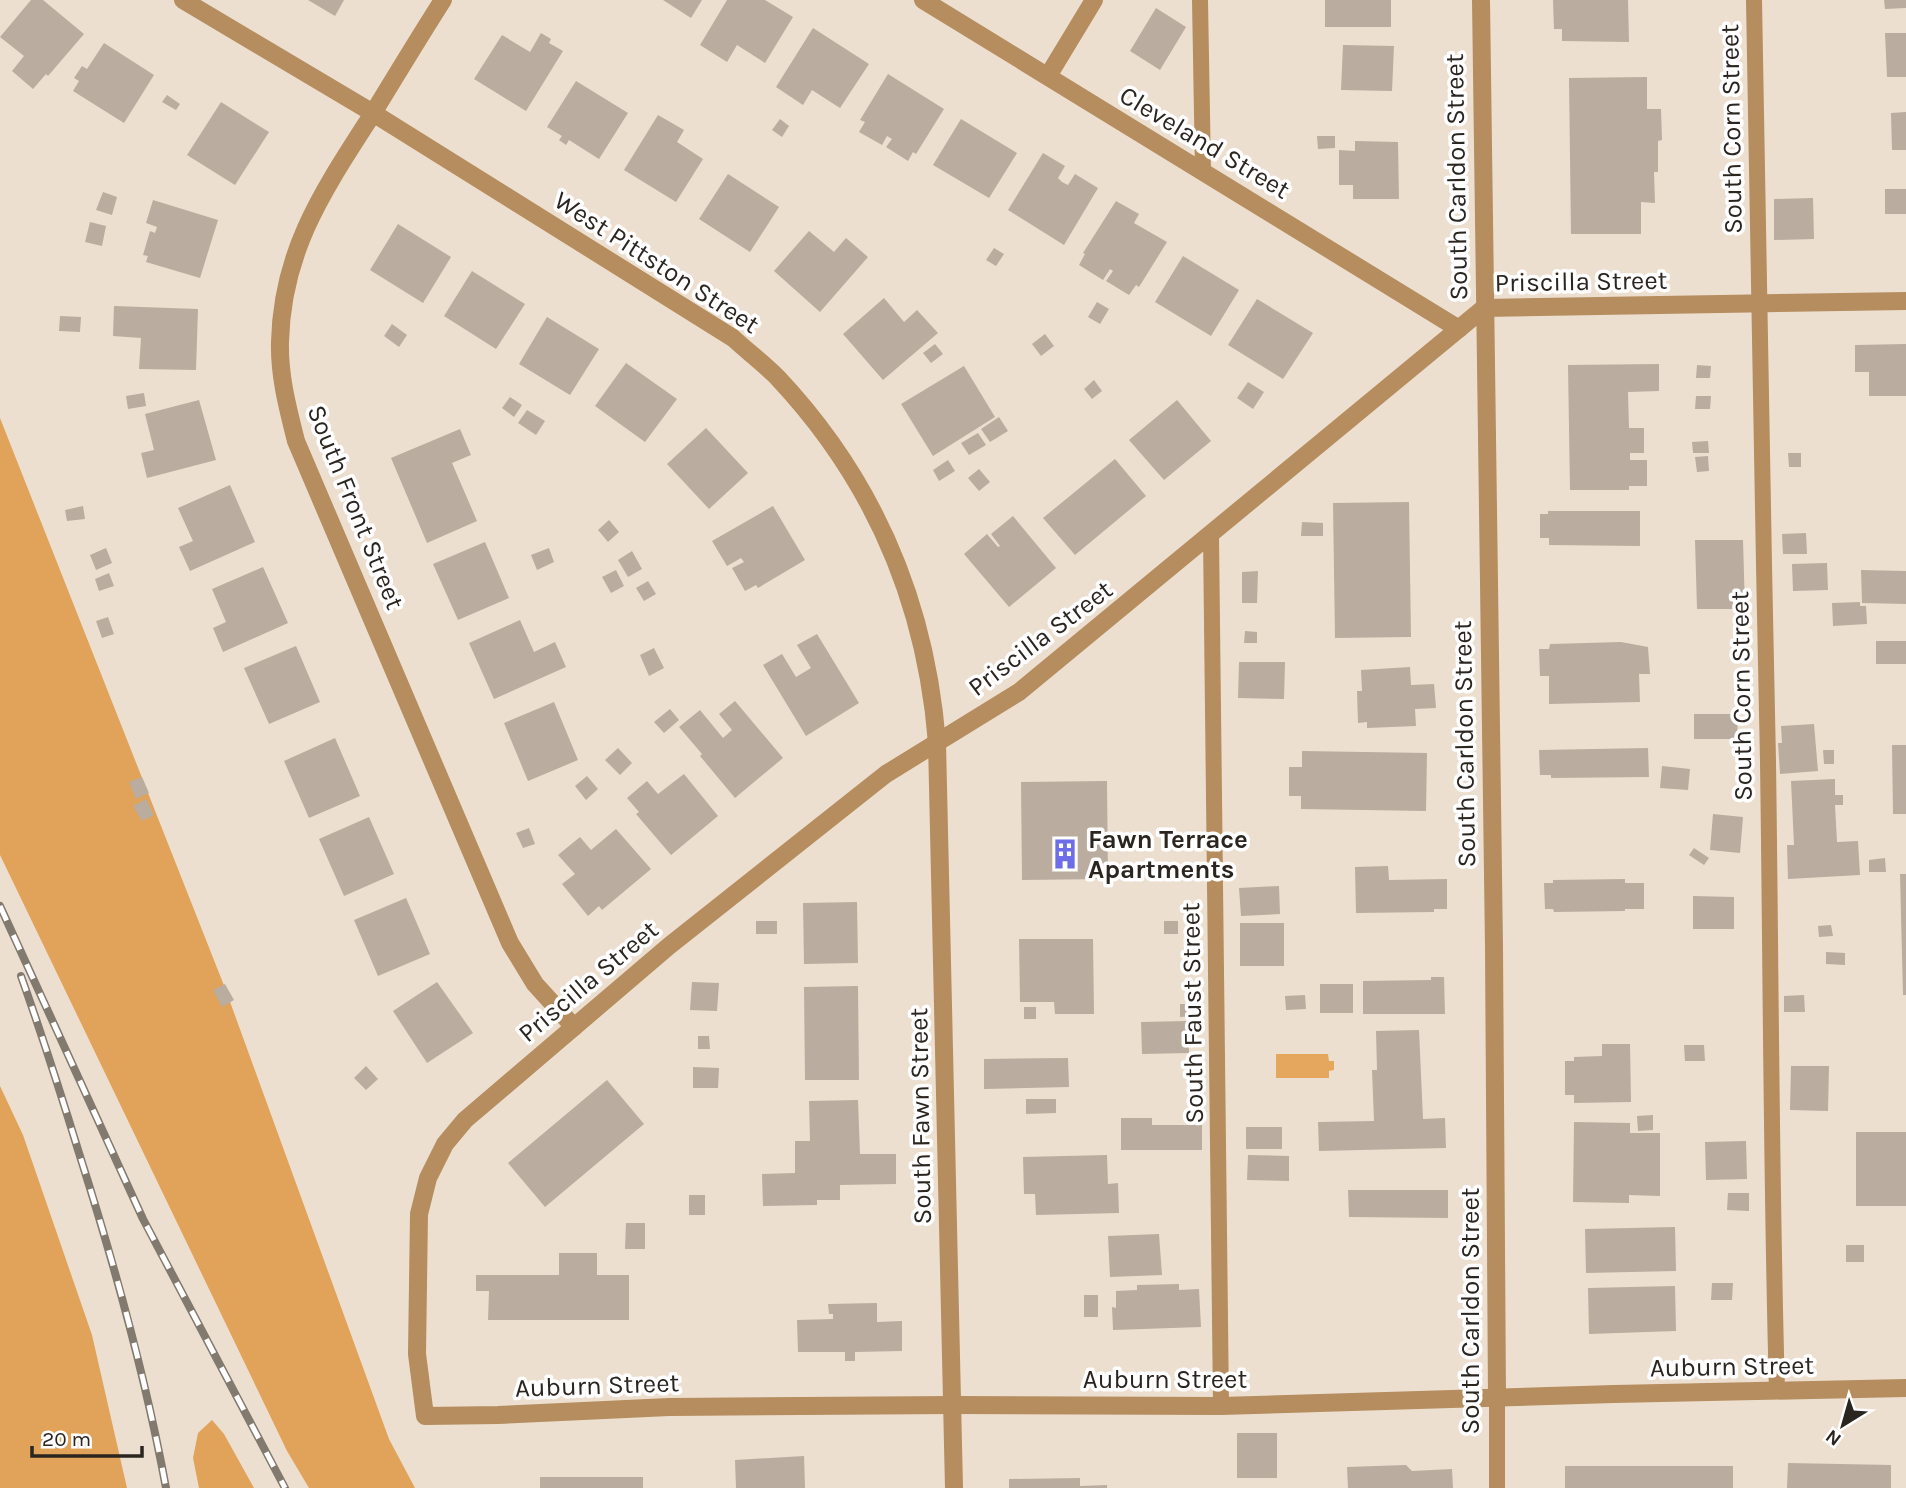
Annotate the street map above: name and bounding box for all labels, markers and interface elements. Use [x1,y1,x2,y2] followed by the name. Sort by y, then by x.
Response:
[1714,23,1749,234] street label: South Corn Street
[1439,53,1474,301] street label: South Carldon Street
[1114,79,1296,206] street label: Cleveland Street
[549,185,765,340] street label: West Pittston Street
[1494,264,1668,299] street label: Priscilla Street
[300,401,411,614] street label: South Front Street
[962,574,1119,703] street label: Priscilla Street
[1724,590,1759,801] street label: South Corn Street
[1447,620,1482,868] street label: South Carldon Street
[1088,824,1248,885] place label: Fawn Terrace Apartments
[1048,837,1082,871] building icon: Fawn Terrace Apartments
[1175,902,1210,1124] street label: South Faust Street
[512,914,665,1049] street label: Priscilla Street
[903,1007,938,1225] street label: South Fawn Street
[1455,1187,1486,1435] street label: South Carldon Street
[1650,1350,1815,1383] street label: Auburn Street
[1083,1364,1247,1395] street label: Auburn Street
[514,1367,680,1404] street label: Auburn Street
[1808,1390,1878,1460] north arrow
[32,1414,142,1458] scale bar
[1821,1425,1845,1451] text: N
[42,1427,91,1451] text: 20 m

